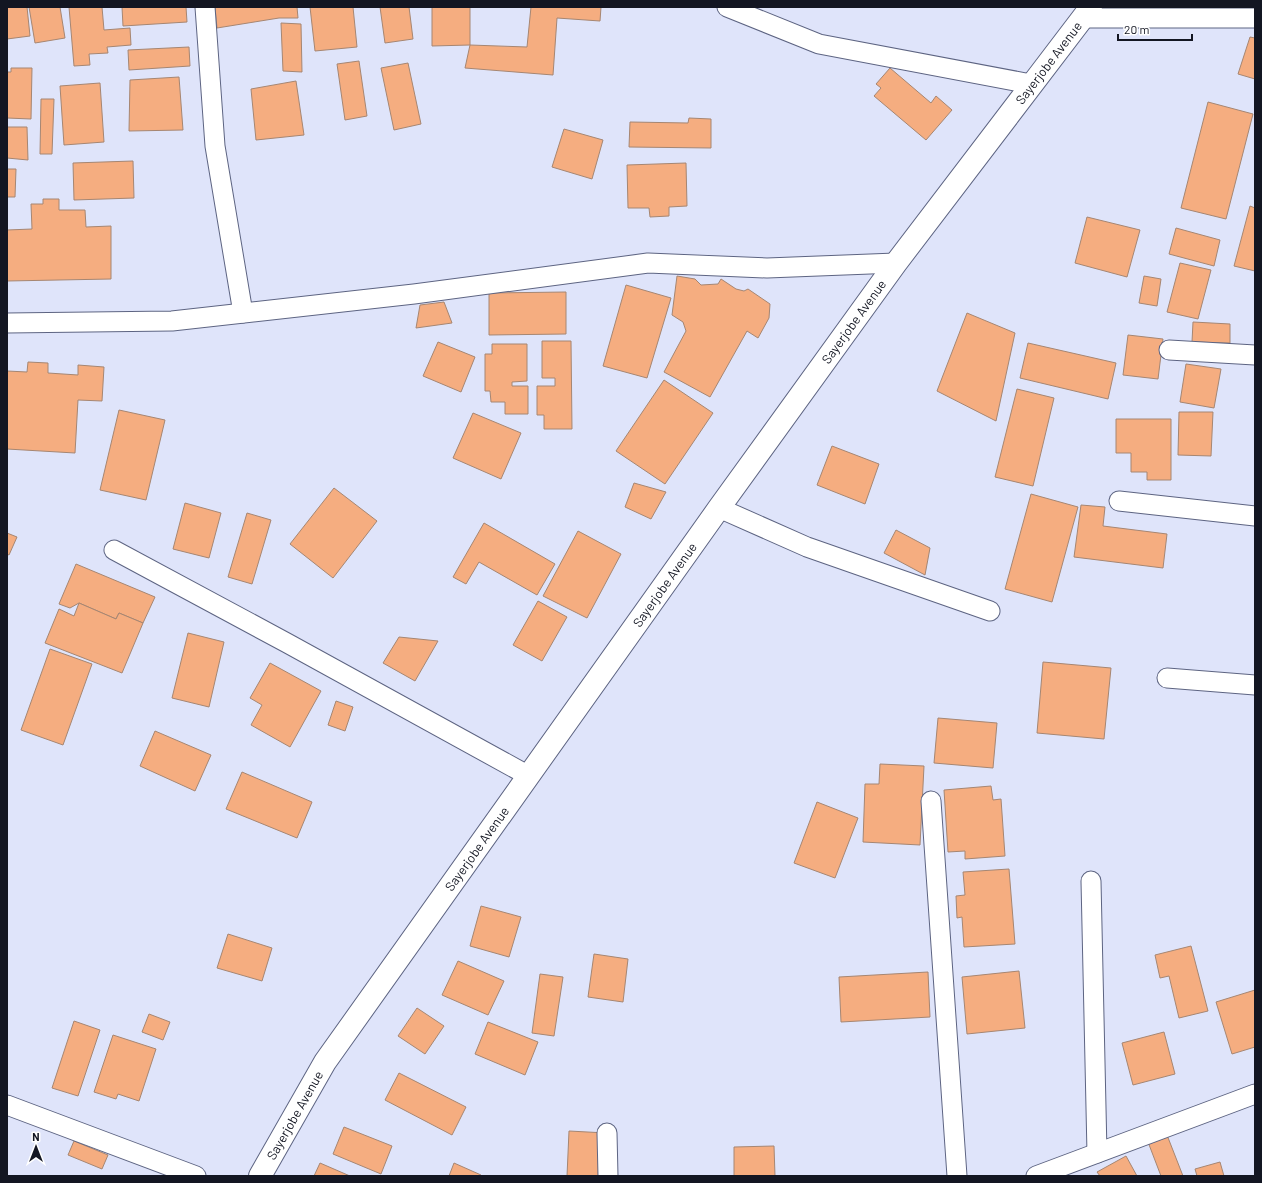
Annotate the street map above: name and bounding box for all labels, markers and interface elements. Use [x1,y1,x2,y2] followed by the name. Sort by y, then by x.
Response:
[1118,16,1192,42] scale bar
[1012,18,1085,107] street label: Sayerjobe Avenue
[1124,22,1150,36] text: 20 m
[818,276,889,367] street label: Sayerjobe Avenue
[629,539,700,630] street label: Sayerjobe Avenue
[441,803,512,894] street label: Sayerjobe Avenue
[263,1068,326,1163] street label: Sayerjobe Avenue
[16,1127,56,1167] north arrow
[32,1130,40,1143] text: N

